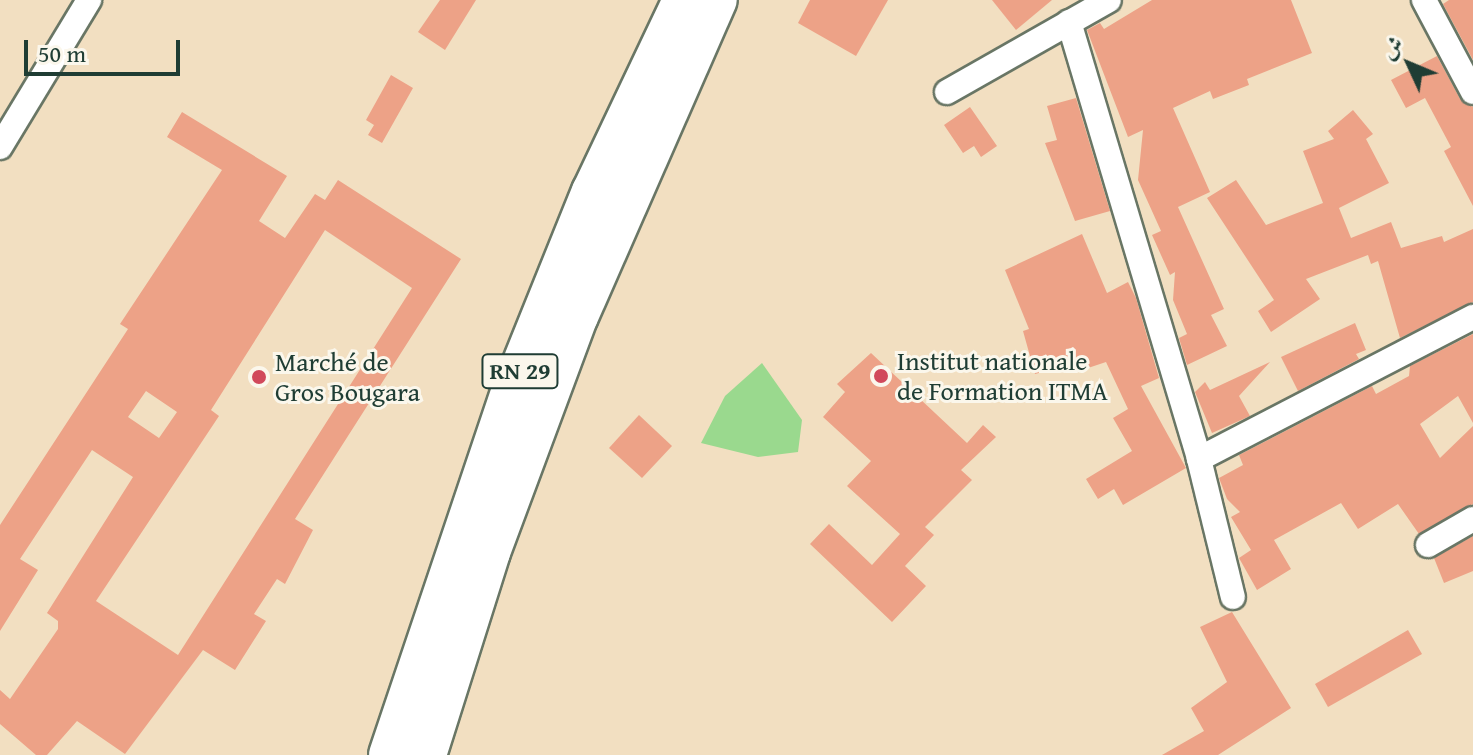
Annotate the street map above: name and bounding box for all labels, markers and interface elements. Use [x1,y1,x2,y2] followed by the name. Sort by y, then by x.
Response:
[28,24,184,74] scale bar
[1369,24,1449,104] north arrow
[1373,28,1411,66] text: ش
[38,36,86,71] text: 50 m
[897,345,1108,406] place label: Institut nationale de Formation ITMA
[275,346,420,408] place label: Marché de Gros Bougara
[480,351,560,391] road number: RN 29
[872,367,890,385] marker: Institut nationale de Formation ITMA
[250,368,268,386] marker: Marché de Gros Bougara

